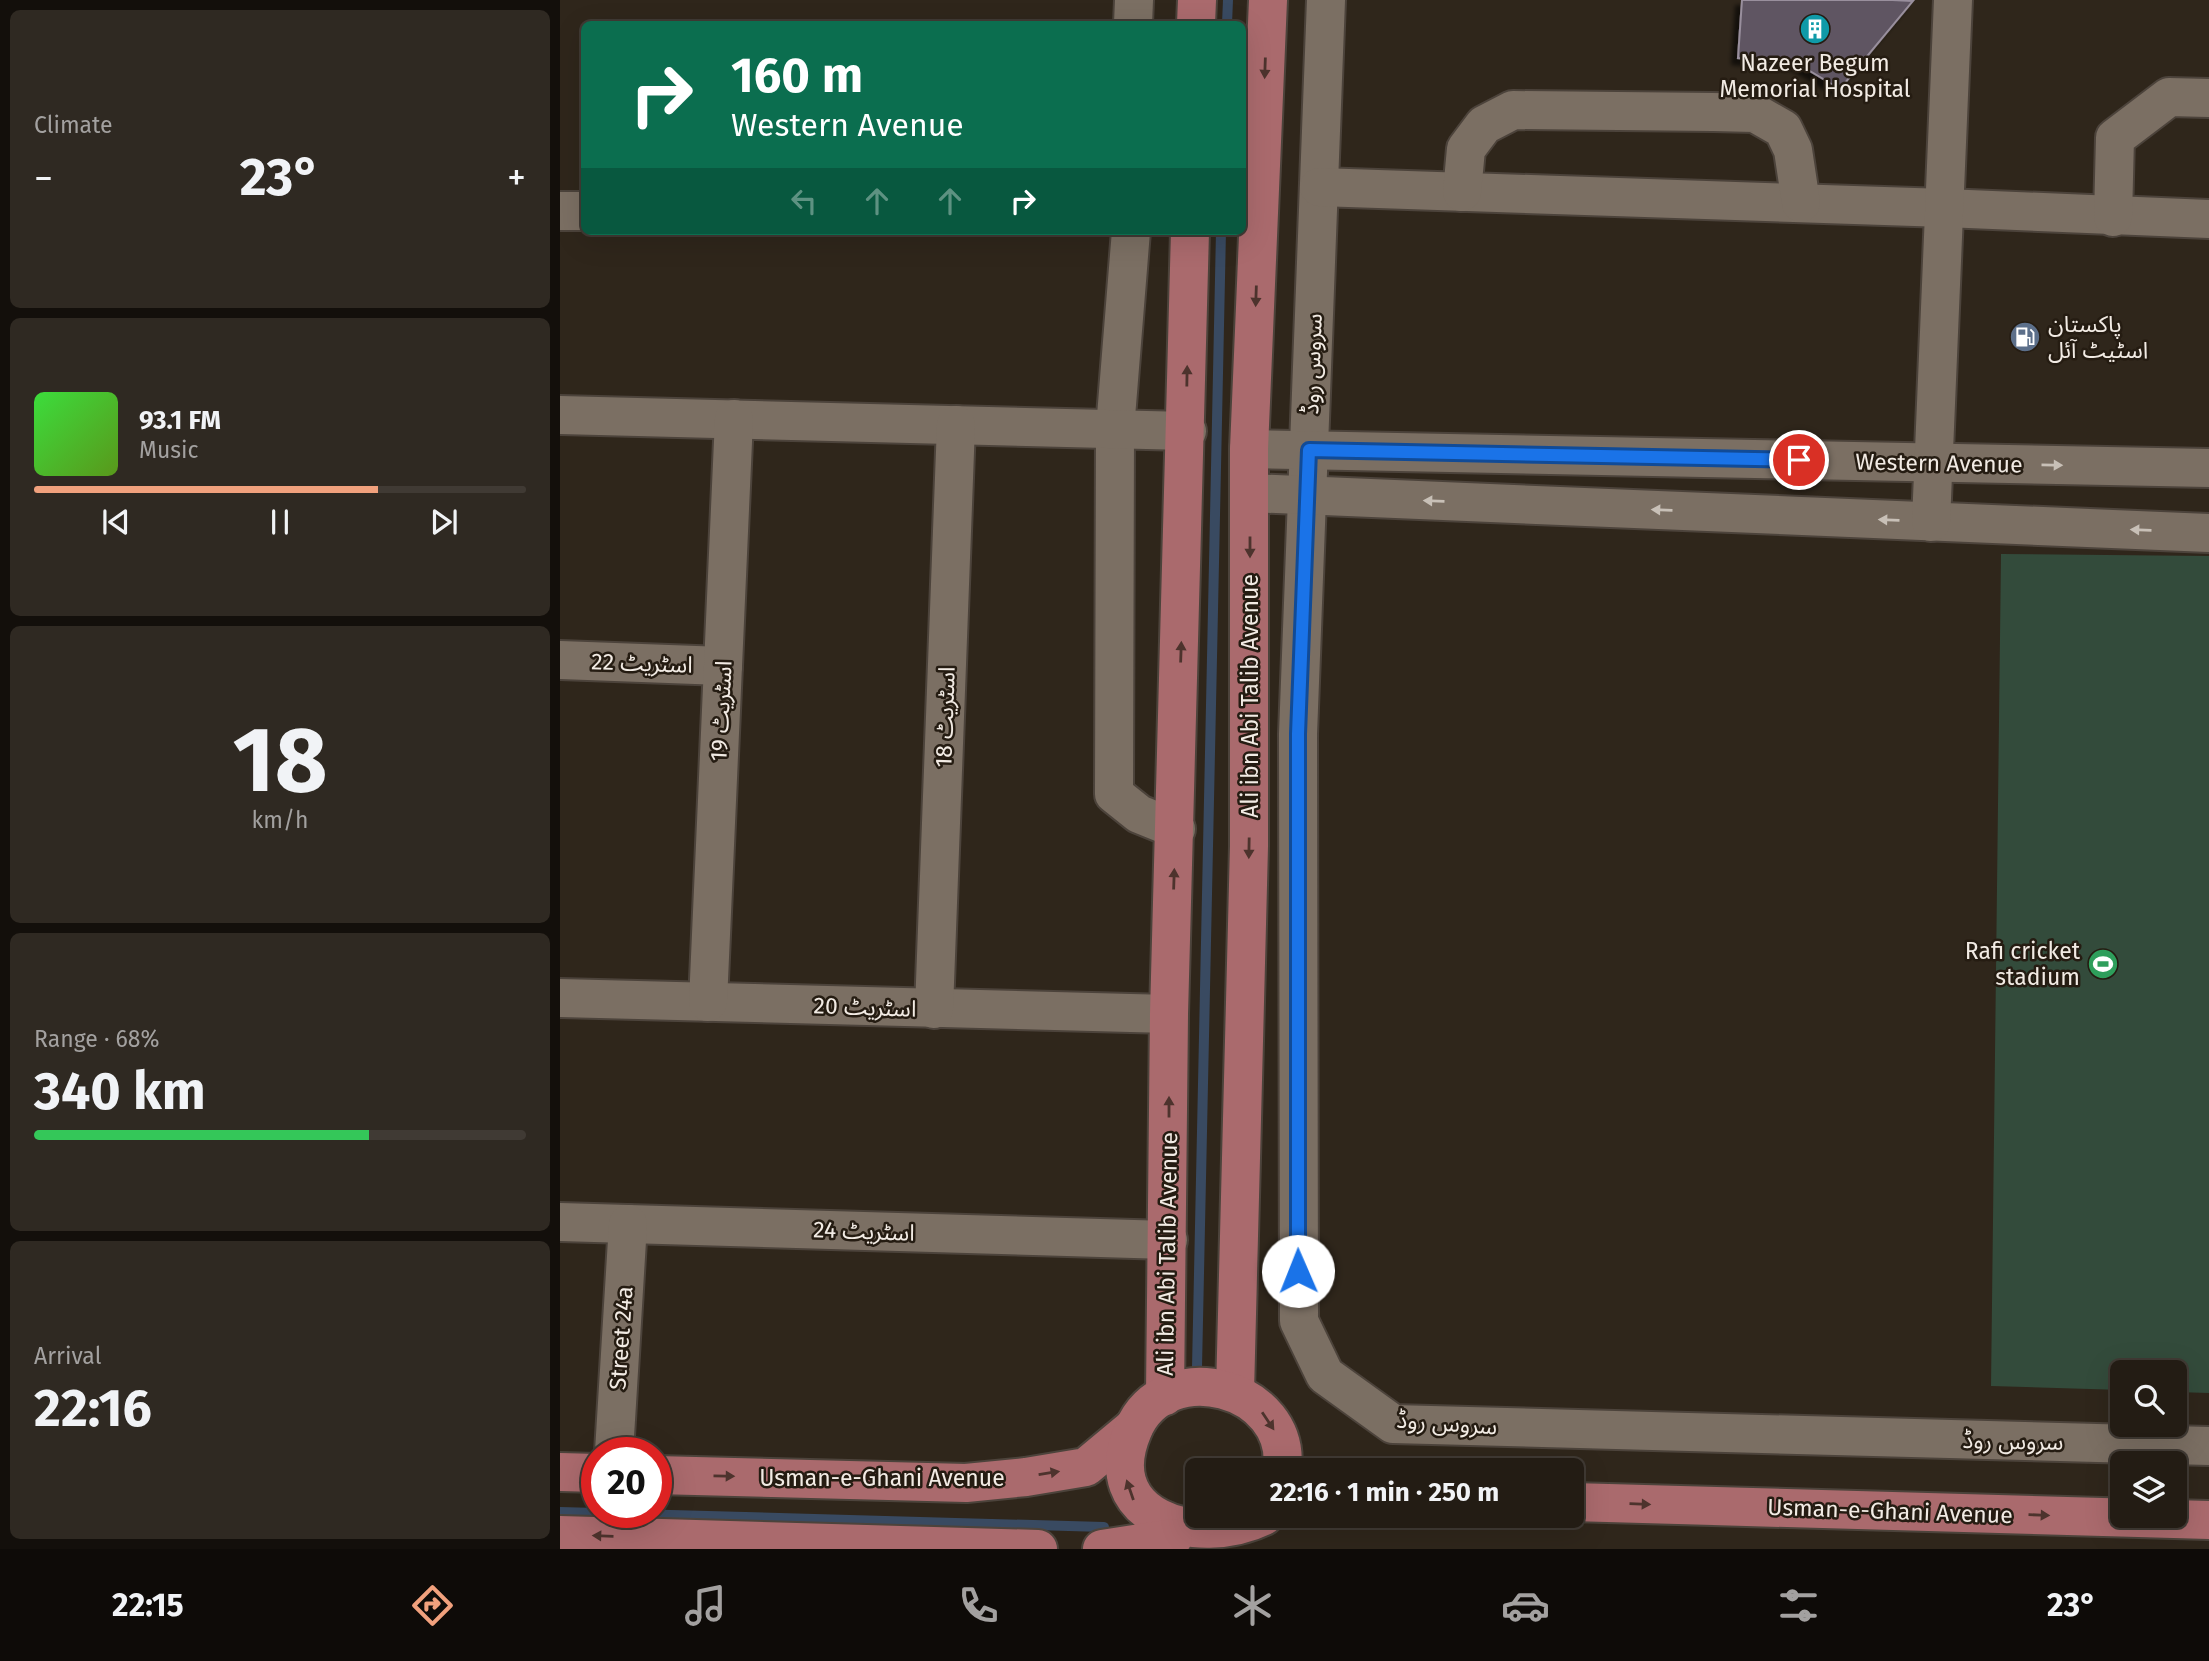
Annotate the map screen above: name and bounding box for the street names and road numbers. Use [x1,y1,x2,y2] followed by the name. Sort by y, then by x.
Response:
[1296,313,1328,415] street label: سروس روڈ
[1855,448,2023,478] street label: Western Avenue
[1236,574,1264,818] street label: Ali ibn Abi Talib Avenue
[591,647,693,679] street label: اسٹریٹ 22
[704,660,738,762] street label: اسٹریٹ 19
[929,666,961,768] street label: اسٹریٹ 18
[813,991,917,1023] street label: اسٹریٹ 20
[1151,1132,1183,1376] street label: Ali ibn Abi Talib Avenue
[813,1215,915,1247] street label: اسٹریٹ 24
[603,1285,639,1391] street label: Street 24a
[1396,1406,1498,1440] street label: سروس روڈ
[1962,1426,2064,1456] street label: سروس روڈ
[759,1464,1005,1492] street label: Usman-e-Ghani Avenue
[1767,1493,2013,1529] street label: Usman-e-Ghani Avenue

